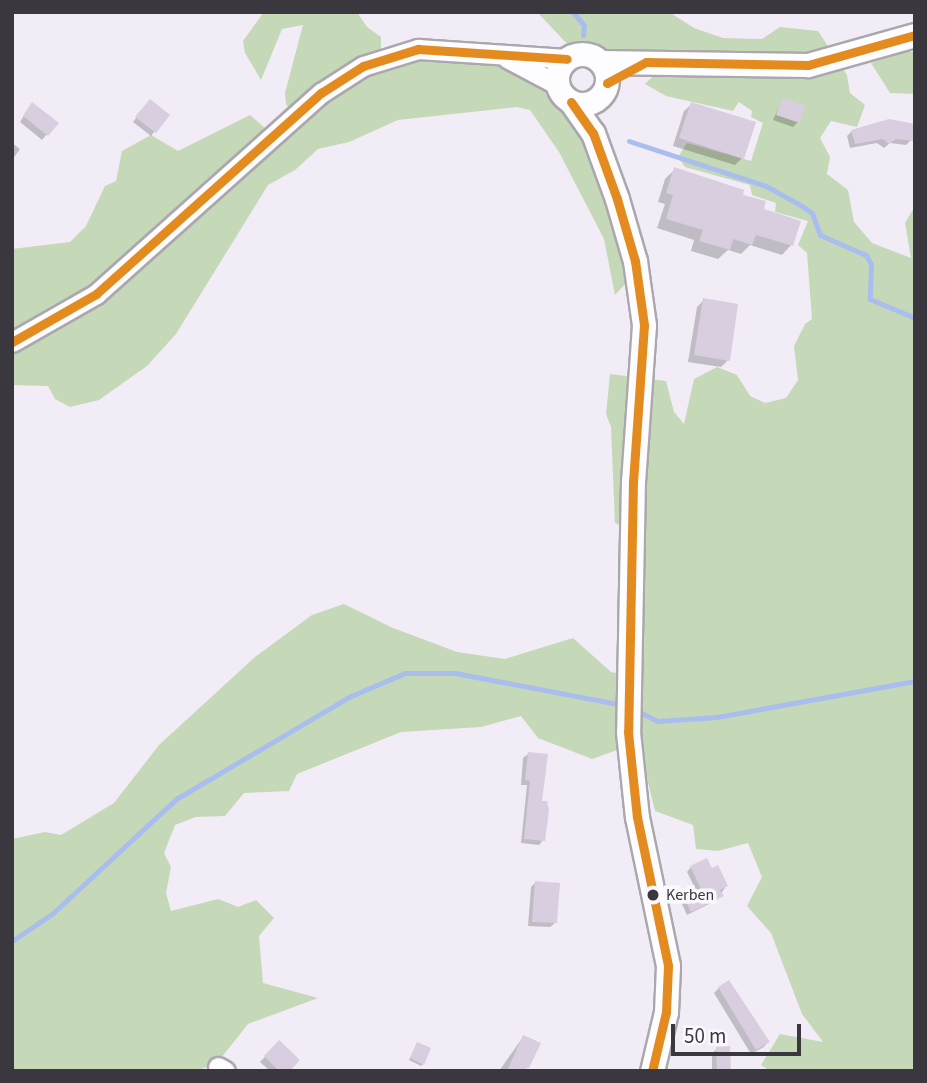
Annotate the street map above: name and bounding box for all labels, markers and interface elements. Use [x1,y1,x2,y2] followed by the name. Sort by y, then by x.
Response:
[666,885,714,905] place label: Kerben
[646,888,660,902] marker: Kerben
[675,1010,804,1054] scale bar
[684,1021,726,1051] text: 50 m

